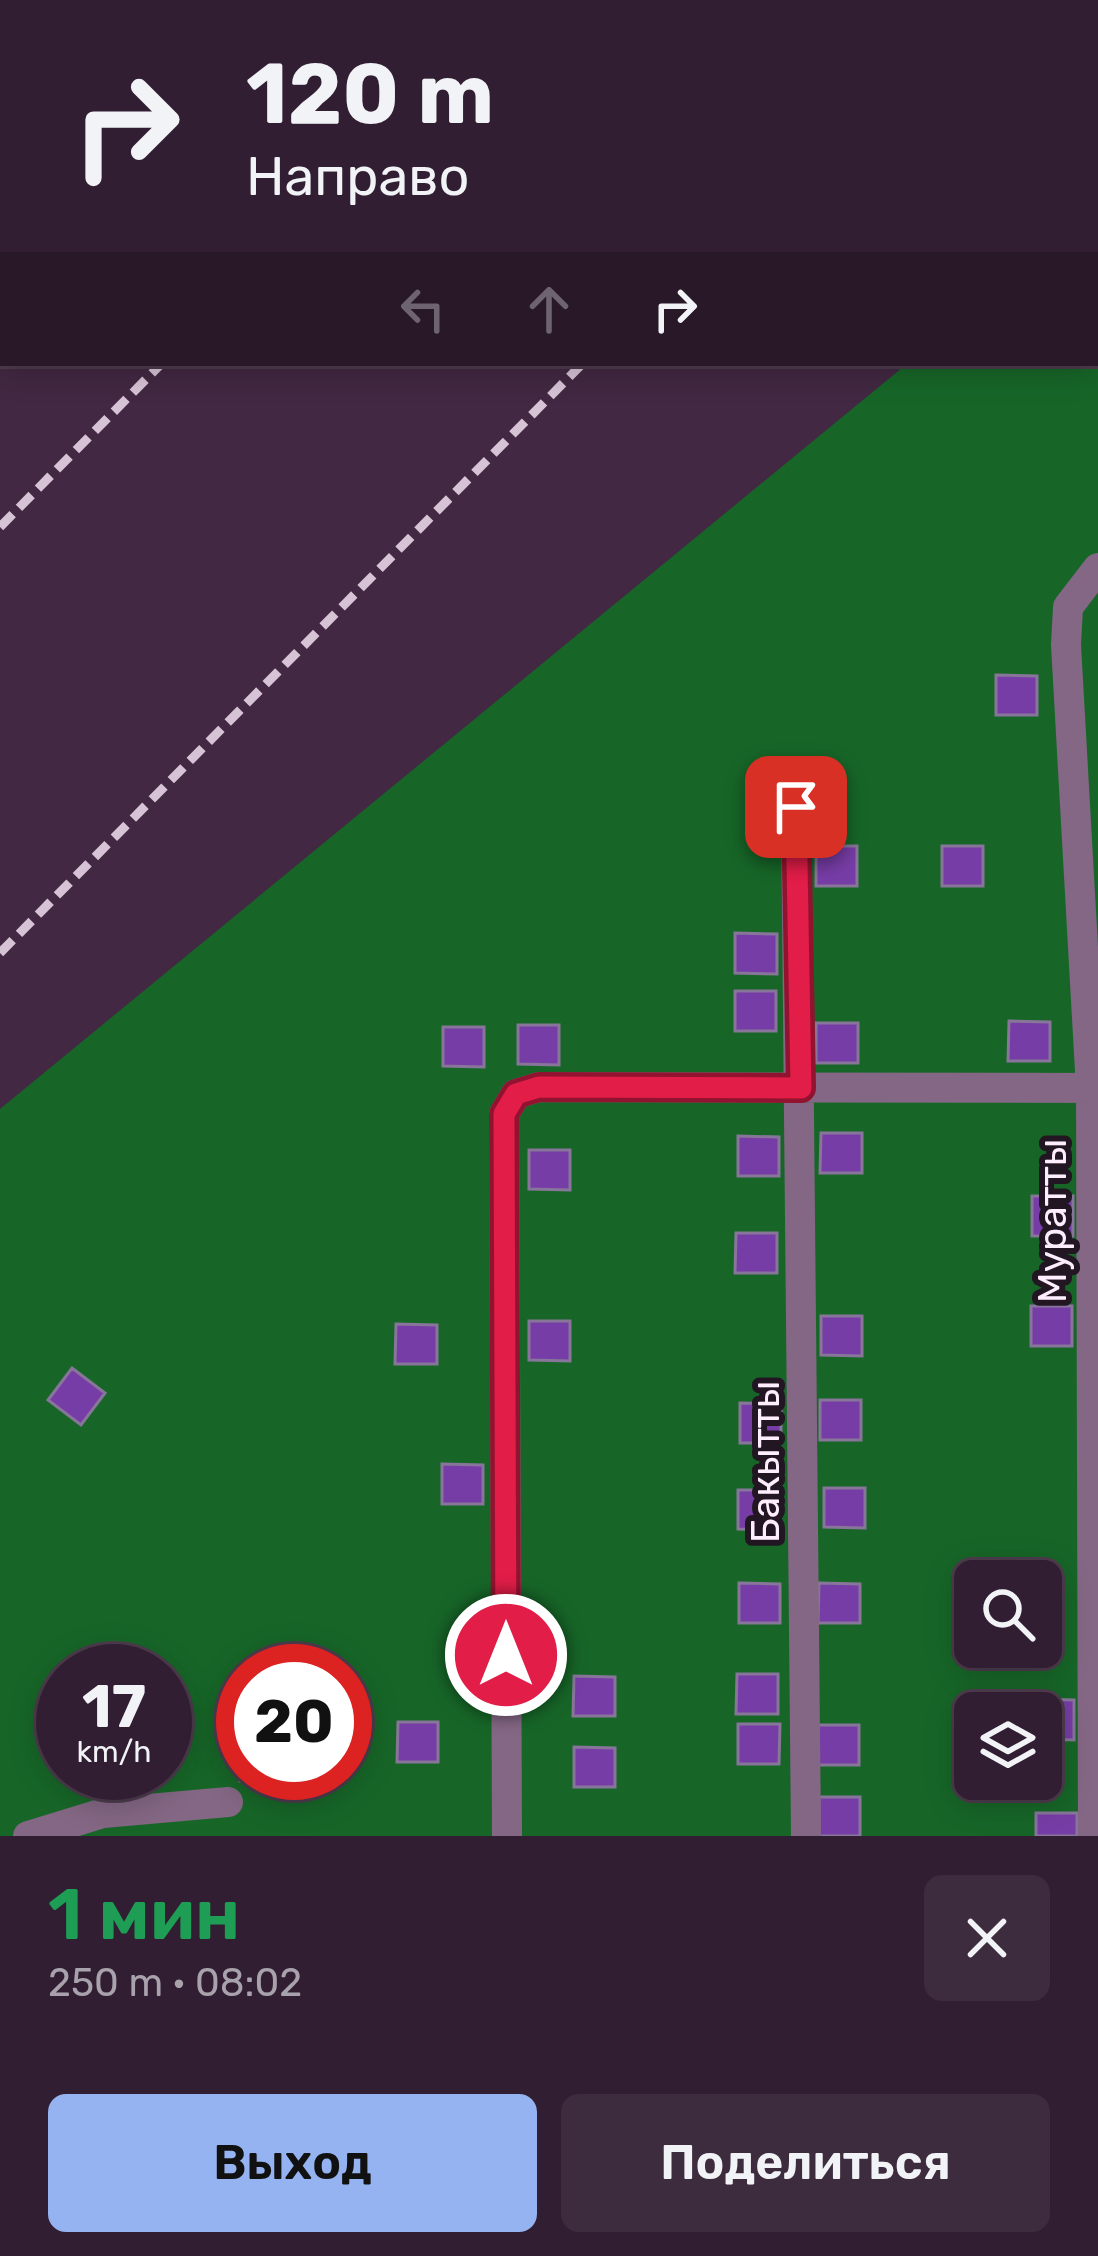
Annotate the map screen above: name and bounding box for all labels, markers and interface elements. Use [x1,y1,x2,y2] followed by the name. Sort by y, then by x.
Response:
[246,44,494,144] text: 120 m
[48,48,204,204] icon: right
[246,145,470,209] text: Направо
[390,276,456,342] icon: left
[516,276,582,342] icon: ahead
[642,276,708,342] icon: right
[745,756,847,858] pin
[763,774,829,840] icon: arrive
[1030,1139,1076,1303] street label: Муратты
[743,1381,789,1543] street label: Бакытты
[954,1560,1062,1800] map controls
[954,1560,1062,1668] button: search
[443,1592,569,1718] position arrow
[216,1644,372,1800] speed limit sign: 20
[82,1671,146,1742] text: 17
[954,1692,1062,1800] button: layers
[77,1734,151,1770] text: km/h
[48,1872,240,1957] text: 1 мин
[924,1875,1050,2001] button: close
[48,1960,302,2006] text: 250 m · 08:02
[48,2094,537,2232] button: Выход
[561,2094,1050,2232] button: Поделиться

